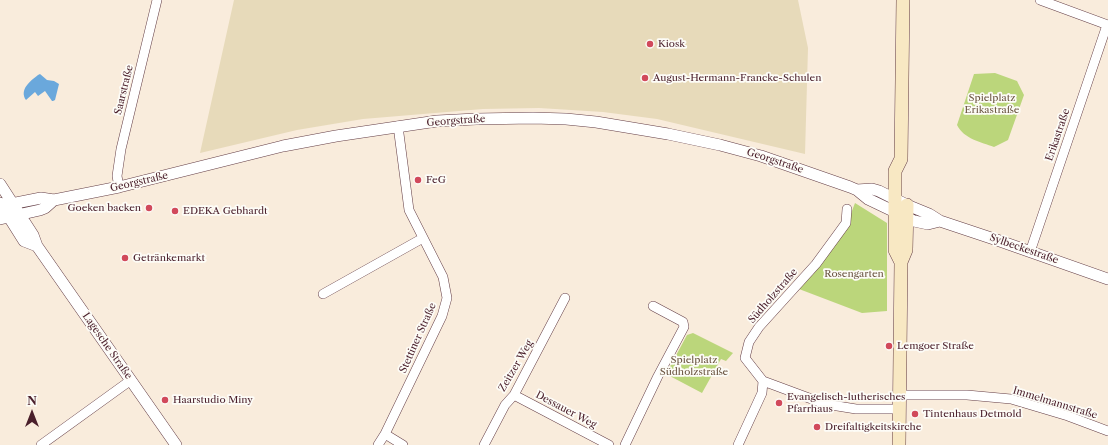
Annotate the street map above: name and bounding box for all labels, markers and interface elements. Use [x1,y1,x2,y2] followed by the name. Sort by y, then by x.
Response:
[658,38,685,50] place label: Kiosk
[645,39,655,49] marker: Kiosk
[112,64,136,116] street label: Saarstraße
[653,72,821,84] place label: August-Hermann-Francke-Schulen
[640,73,650,83] marker: August-Hermann-Francke-Schulen
[965,92,1019,116] park label: Spielplatz Erikastraße
[1043,107,1073,163] street label: Erikastraße
[426,113,486,129] street label: Georgstraße
[745,146,805,176] street label: Georgstraße
[109,170,169,194] street label: Georgstraße
[426,174,446,186] place label: FeG
[413,175,423,185] marker: FeG
[67,202,141,214] place label: Goeken backen
[144,203,154,213] marker: Goeken backen
[183,205,268,217] place label: EDEKA Gebhardt
[170,206,180,216] marker: EDEKA Gebhardt
[988,232,1060,266] street label: Sylbeckestraße
[133,252,205,264] place label: Getränkemarkt
[120,253,130,263] marker: Getränkemarkt
[746,266,800,326] street label: Südholzstraße
[824,268,884,280] park label: Rosengarten
[397,301,439,375] street label: Stettiner Straße
[80,310,134,382] street label: Lagesche Straße
[496,338,536,394] street label: Zeitzer Weg
[897,340,974,352] place label: Lemgoer Straße
[884,341,894,351] marker: Lemgoer Straße
[660,354,728,378] park label: Spielplatz Südholzstraße
[1011,384,1099,422] street label: Immelmannstraße
[533,389,599,431] street label: Dessauer Weg
[787,391,905,414] place label: Evangelisch-lutherisches Pfarrhaus
[12,393,52,433] north arrow
[27,394,37,408] text: N
[173,394,253,406] place label: Haarstudio Miny
[160,395,170,405] marker: Haarstudio Miny
[774,398,784,408] marker: Evangelisch-lutherisches Pfarrhaus
[923,408,1021,420] place label: Tintenhaus Detmold
[910,409,920,419] marker: Tintenhaus Detmold
[825,421,921,433] place label: Dreifaltigkeitskirche
[812,422,822,432] marker: Dreifaltigkeitskirche

